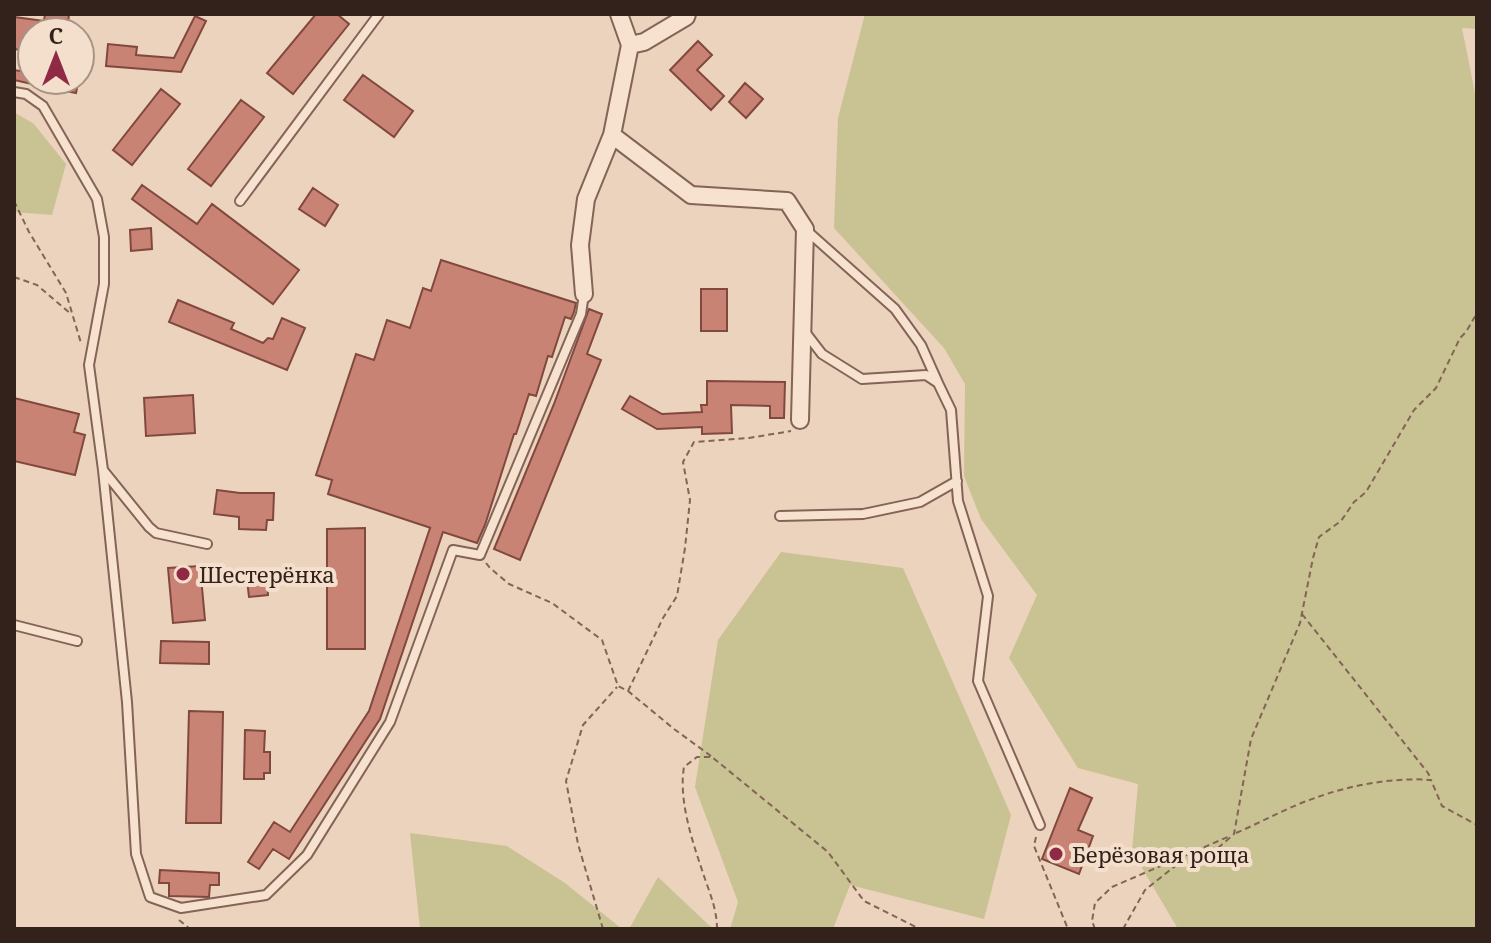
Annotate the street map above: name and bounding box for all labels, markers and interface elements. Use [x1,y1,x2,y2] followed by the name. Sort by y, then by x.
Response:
[16,16,96,96] north arrow
[49,20,63,50] text: С
[199,559,335,589] place label: Шестерёнка
[174,565,192,583] marker: Шестерёнка
[1072,839,1250,869] place label: Берёзовая роща
[1047,845,1065,863] marker: Берёзовая роща

